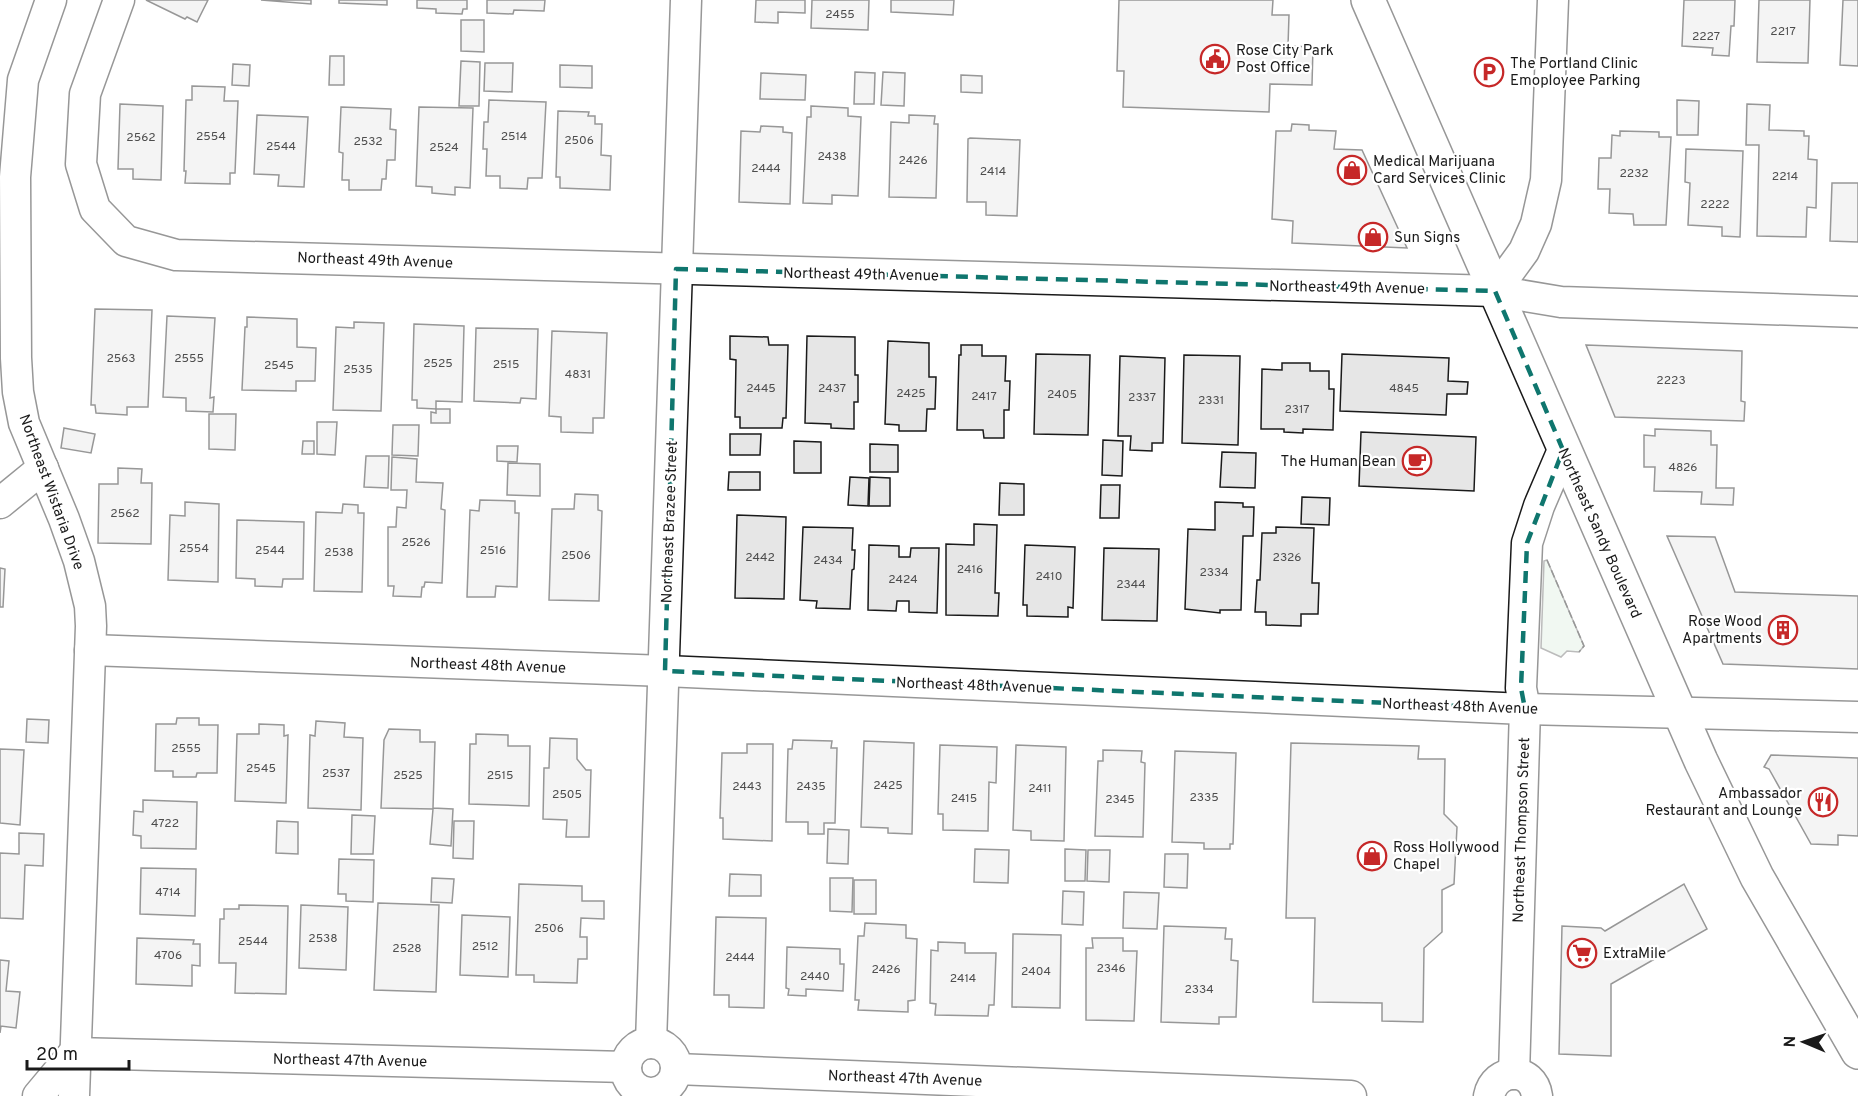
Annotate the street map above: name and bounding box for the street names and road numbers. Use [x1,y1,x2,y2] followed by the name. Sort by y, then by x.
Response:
[297,249,453,274] street label: Northeast 49th Avenue
[783,265,939,286] street label: Northeast 49th Avenue
[1269,278,1425,299] street label: Northeast 49th Avenue
[14,412,88,573] street label: Northeast Wistaria Drive
[658,440,683,604] street label: Northeast Brazee Street
[1552,445,1645,622] street label: Northeast Sandy Boulevard
[410,654,566,679] street label: Northeast 48th Avenue
[896,674,1052,699] street label: Northeast 48th Avenue
[1382,695,1538,720] street label: Northeast 48th Avenue
[1510,737,1535,923] street label: Northeast Thompson Street
[273,1051,427,1072] street label: Northeast 47th Avenue
[827,1067,982,1092] street label: Northeast 47th Avenue

